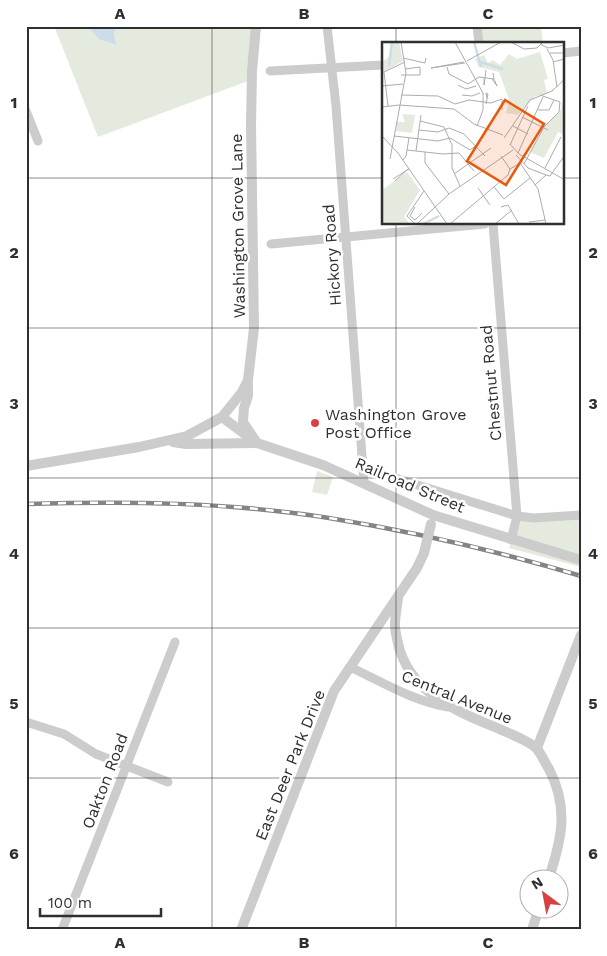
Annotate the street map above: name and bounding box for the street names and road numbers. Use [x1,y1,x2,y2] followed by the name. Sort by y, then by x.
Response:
[227,133,249,319] street label: Washington Grove Lane
[319,203,345,307] street label: Hickory Road
[476,324,506,442] street label: Chestnut Road
[352,453,468,517] street label: Railroad Street
[399,666,515,728] street label: Central Avenue
[251,687,329,843] street label: East Deer Park Drive
[78,731,132,831] street label: Oakton Road

